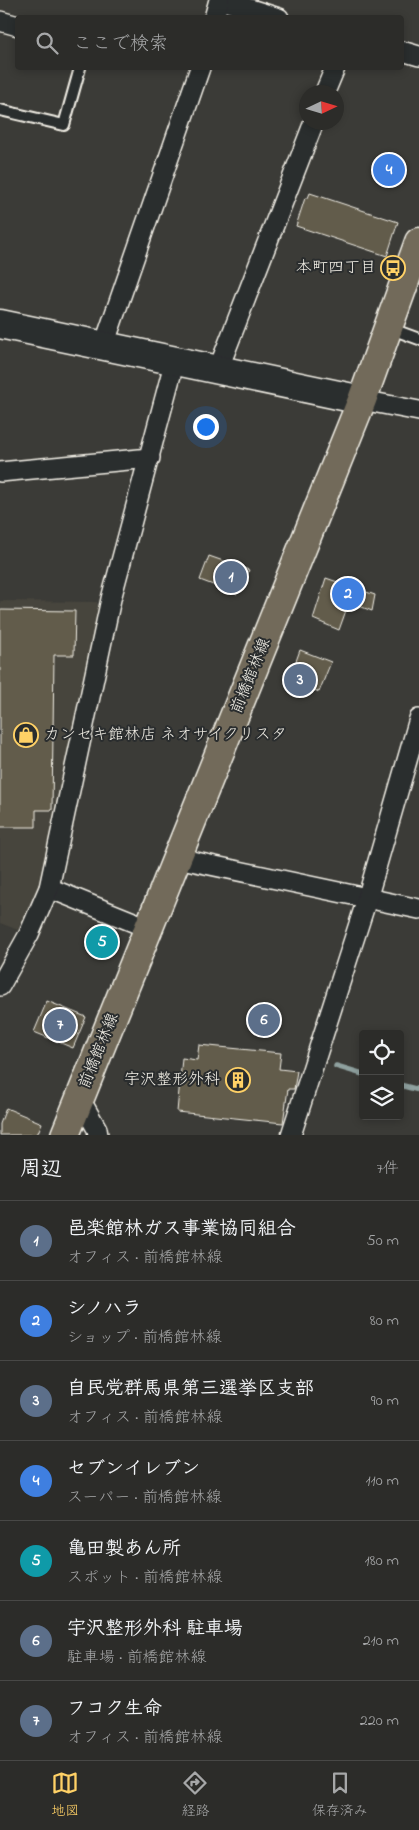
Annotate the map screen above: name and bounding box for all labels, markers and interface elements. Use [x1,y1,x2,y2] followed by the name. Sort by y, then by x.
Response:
[15,15,404,70] search box
[33,29,61,57] icon: search
[73,31,168,58] text: ここで検索
[299,85,344,130] north arrow
[373,151,405,189] pin: 4
[380,255,406,281] bus stop icon: 本町四丁目
[296,256,376,280] place label: 本町四丁目
[193,414,219,440] your location
[215,558,247,596] pin: 1
[332,575,364,613] pin: 2
[225,634,277,718] street label: 前橋館林線
[284,661,316,699] pin: 3
[13,722,39,748] shop icon: カンセキ館林店 ネオサイクリスタ
[44,723,287,747] place label: カンセキ館林店 ネオサイクリスタ
[86,923,118,961] pin: 5
[248,1001,280,1039] pin: 6
[44,1006,76,1044] pin: 7
[73,1009,125,1093] street label: 前橋館林線
[359,1030,404,1120] map controls
[359,1030,404,1075] button: locate
[225,1067,251,1093] building icon: 宇沢整形外科
[124,1068,220,1092] place label: 宇沢整形外科
[359,1075,404,1120] button: layers
[20,1155,62,1185] text: 周辺
[376,1157,399,1181] text: 7件
[67,1216,295,1243] text: 邑楽館林ガス事業協同組合
[33,1229,39,1253] text: 1
[367,1229,399,1253] text: 50 m
[67,1246,222,1270] text: オフィス · 前橋館林線
[67,1296,141,1323] text: シノハラ
[32,1309,40,1333] text: 2
[370,1309,399,1333] text: 80 m
[67,1326,222,1350] text: ショップ · 前橋館林線
[67,1376,314,1403] text: 自民党群馬県第三選挙区支部
[33,1389,39,1413] text: 3
[371,1389,399,1413] text: 90 m
[67,1406,222,1430] text: オフィス · 前橋館林線
[67,1456,200,1483] text: セブンイレブン
[33,1469,39,1493] text: 4
[365,1469,399,1493] text: 110 m
[67,1486,222,1510] text: スーパー · 前橋館林線
[67,1536,181,1563] text: 亀田製あん所
[31,1549,41,1573] text: 5
[365,1549,399,1573] text: 180 m
[67,1566,222,1590] text: スポット · 前橋館林線
[67,1616,243,1643] text: 宇沢整形外科 駐車場
[32,1629,40,1653] text: 6
[363,1629,399,1653] text: 210 m
[67,1646,206,1670] text: 駐車場 · 前橋館林線
[67,1696,162,1723] text: フコク生命
[33,1709,39,1733] text: 7
[360,1709,399,1733] text: 220 m
[67,1726,222,1750] text: オフィス · 前橋館林線
[51,1769,79,1822] tab: 地図
[181,1769,209,1822] tab: 経路
[312,1769,368,1822] tab: 保存済み

